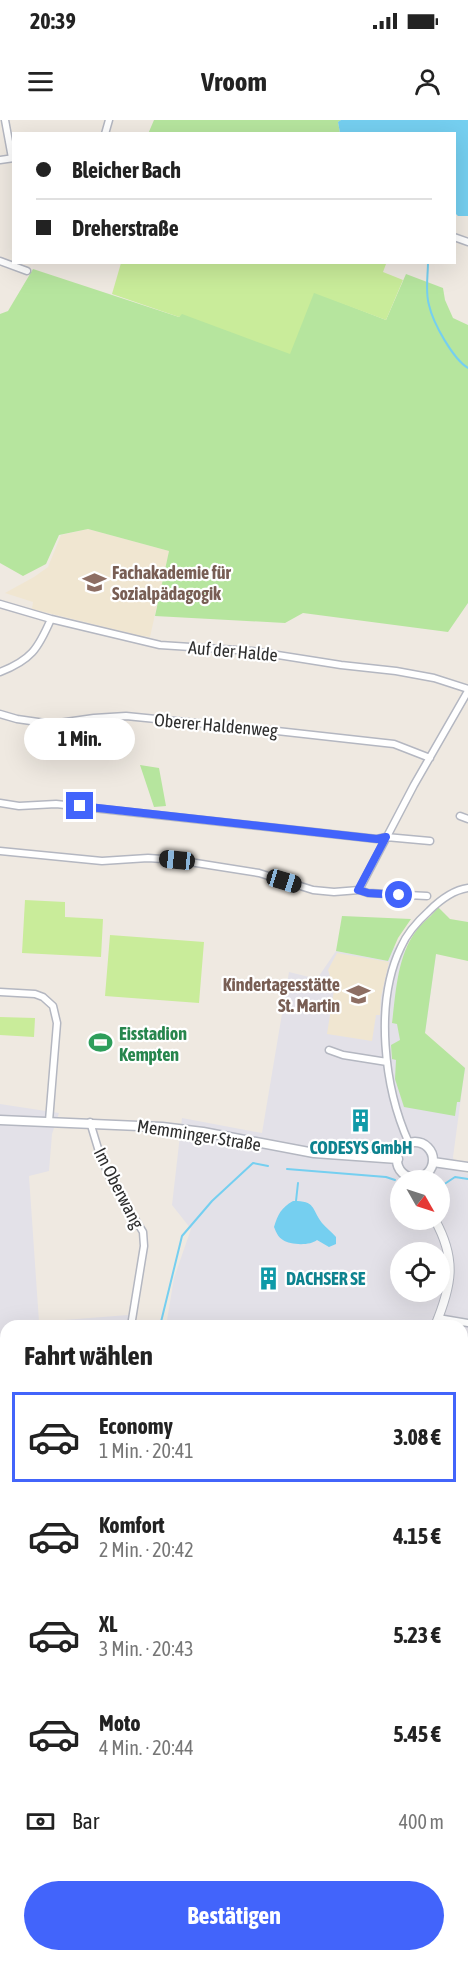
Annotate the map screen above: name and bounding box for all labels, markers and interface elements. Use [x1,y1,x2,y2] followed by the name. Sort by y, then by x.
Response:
[30,8,76,34] text: 20:39
[24,65,57,98] icon: menu
[411,65,444,98] icon: person
[201,66,267,97] text: Vroom
[72,157,181,183] text: Bleicher Bach
[72,215,179,241] text: Dreherstraße
[112,562,231,604] place label: Fachakademie für Sozialpädagogik
[81,569,107,595] school or university icon: Fachakademie für Sozialpädagogik
[187,637,279,665] street label: Auf der Halde
[153,709,279,741] street label: Oberer Haldenweg
[25,719,136,761] callout: 1 Min.
[58,727,101,750] text: 1 Min.
[66,792,93,819] route end
[158,849,196,871] car
[264,867,304,895] car
[385,881,412,908] route start
[223,974,340,1016] place label: Kindertagesstätte St. Martin
[345,981,371,1007] school or university icon: Kindertagesstätte St. Martin
[119,1023,187,1065] place label: Eisstadion Kempten
[88,1030,114,1056] sports icon: Eisstadion Kempten
[348,1108,374,1134] building icon: CODESYS GmbH
[136,1115,262,1155] street label: Memminger Straße
[309,1137,413,1158] place label: CODESYS GmbH
[90,1144,148,1232] street label: Im Oberwang
[390,1170,450,1230] north arrow
[390,1170,450,1302] map controls
[390,1242,450,1302] button: locate
[255,1265,281,1291] building icon: DACHSER SE
[286,1268,366,1289] place label: DACHSER SE
[24,1340,153,1371] text: Fahrt wählen
[27,1410,81,1464] icon: car
[99,1413,173,1439] text: Economy
[393,1424,441,1450] text: 3.08 €
[99,1439,194,1462] text: 1 Min. · 20:41
[27,1509,81,1563] icon: car
[99,1512,165,1538] text: Komfort
[393,1523,441,1549] text: 4.15 €
[99,1538,194,1561] text: 2 Min. · 20:42
[27,1608,81,1662] icon: car
[99,1611,117,1637] text: XL
[393,1622,441,1648] text: 5.23 €
[99,1637,194,1660] text: 3 Min. · 20:43
[27,1707,81,1761] icon: car
[99,1710,141,1736] text: Moto
[393,1721,441,1747] text: 5.45 €
[99,1736,194,1759] text: 4 Min. · 20:44
[24,1805,57,1838] icon: cash
[72,1808,99,1834] text: Bar
[399,1810,444,1833] text: 400 m
[24,1881,444,1950] button: Bestätigen

